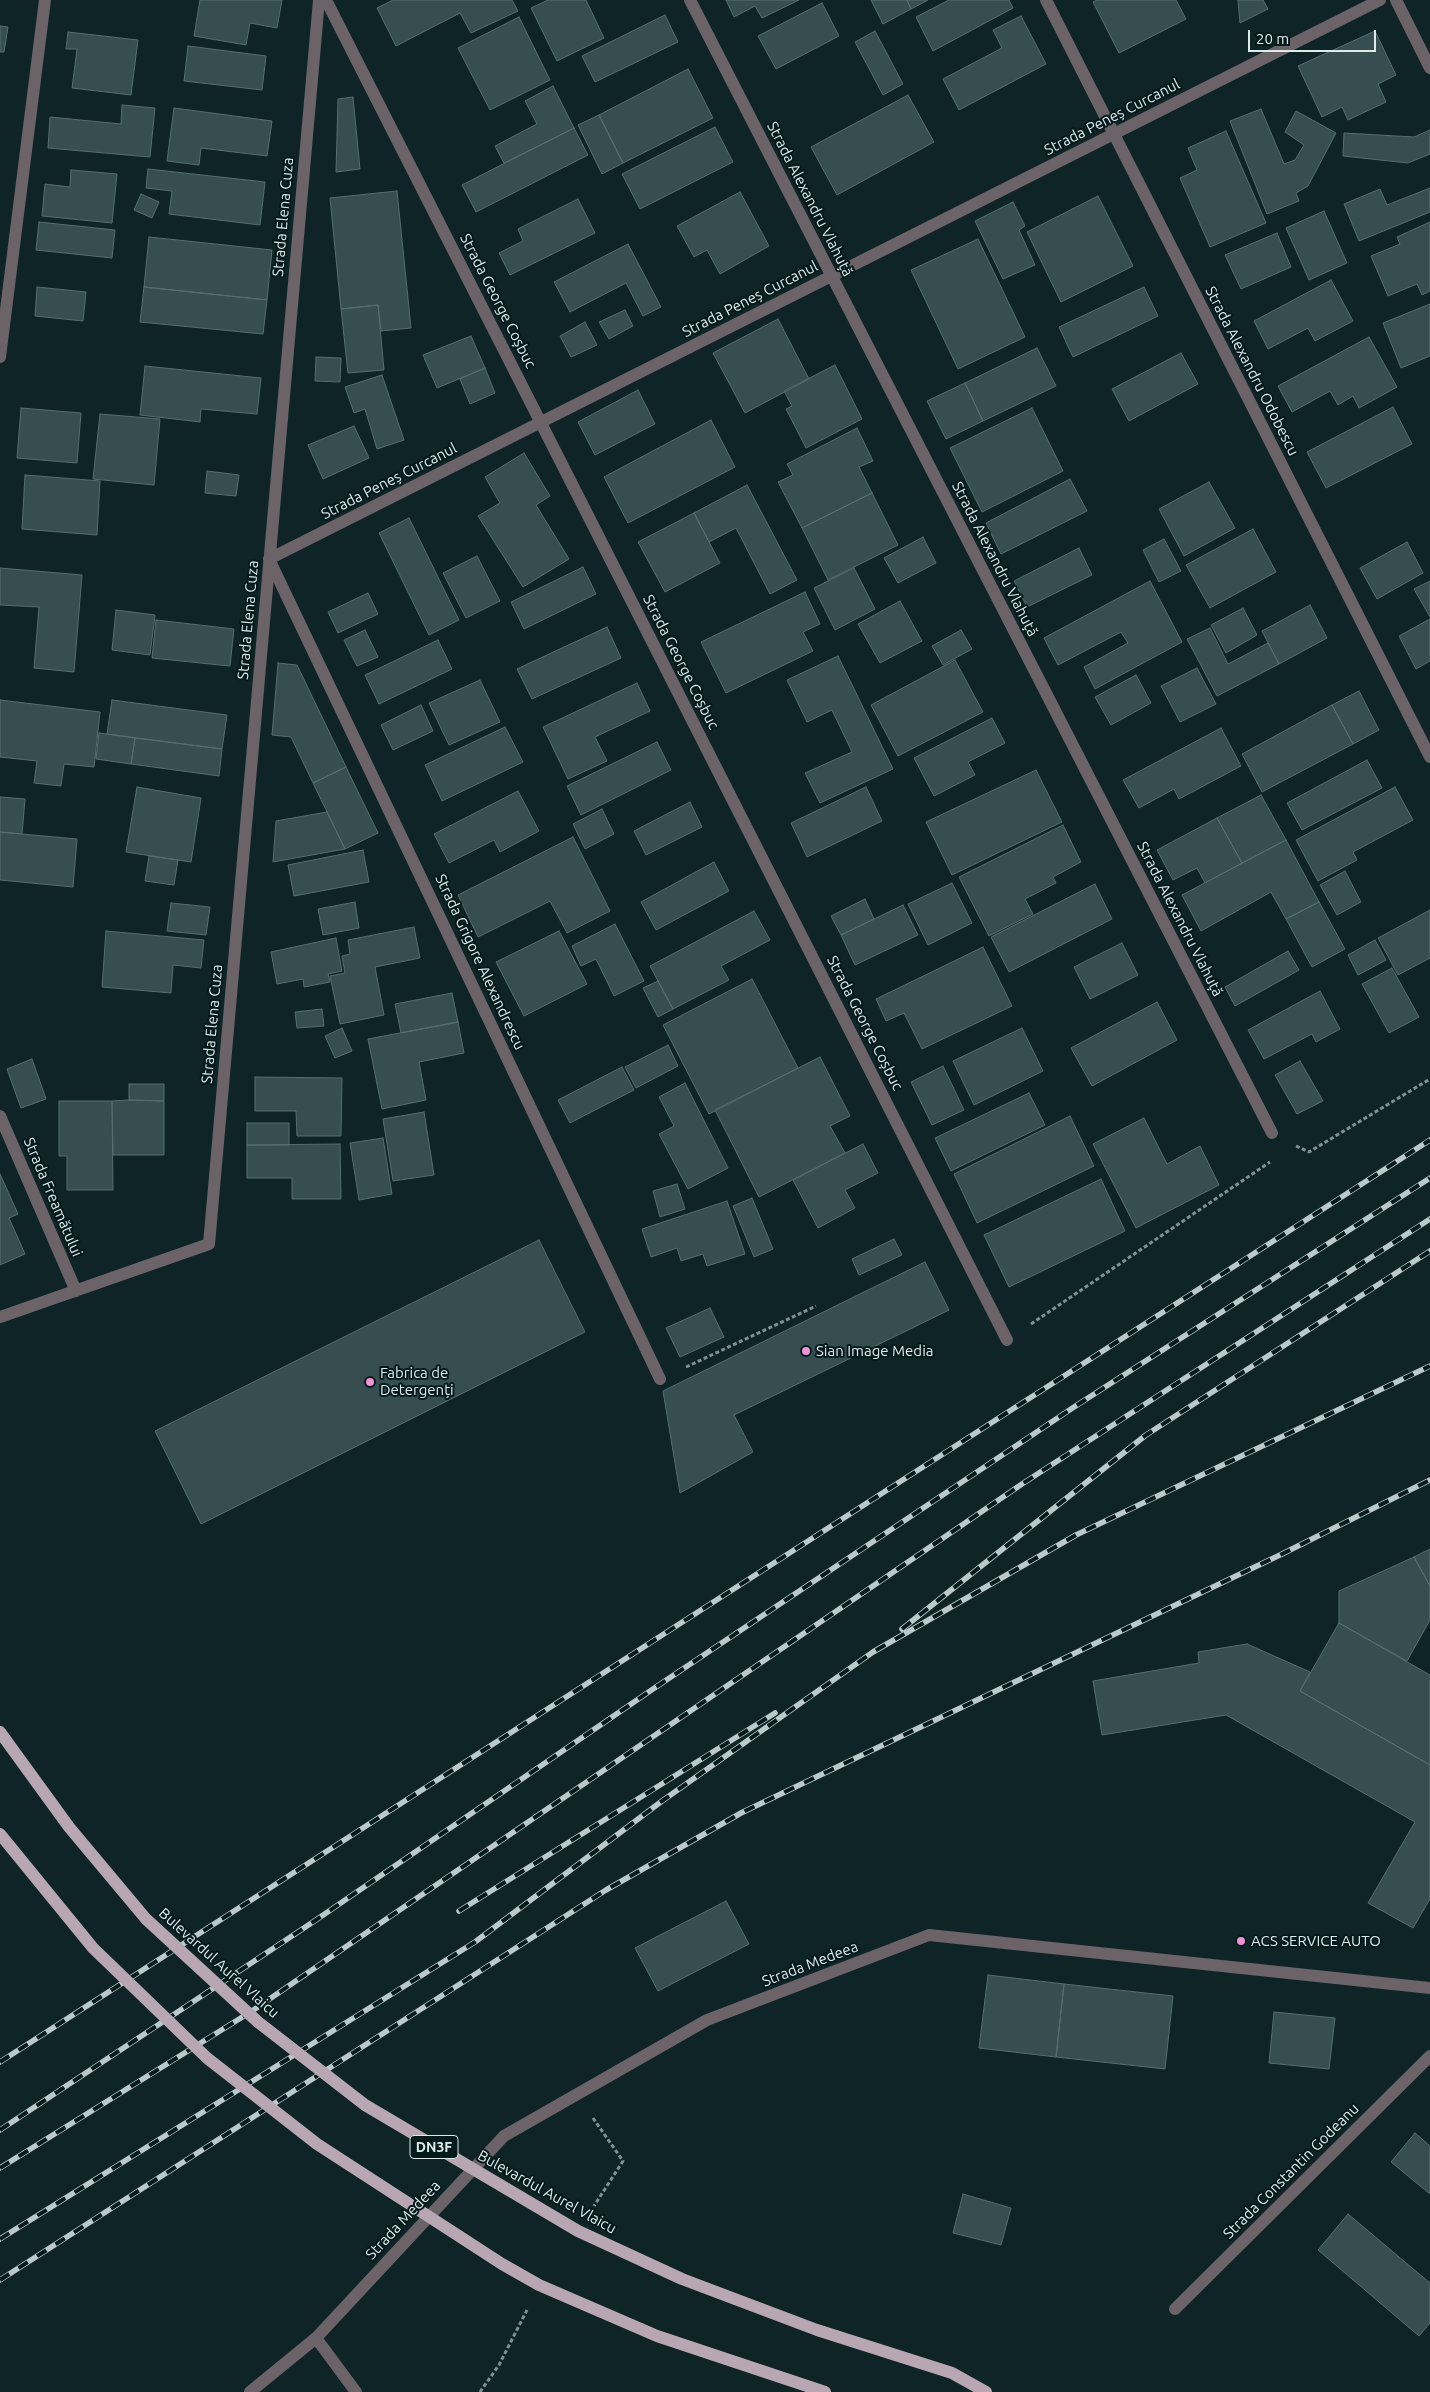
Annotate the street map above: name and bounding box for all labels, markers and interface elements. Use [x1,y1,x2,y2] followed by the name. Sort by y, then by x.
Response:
[1250,20,1378,52] scale bar
[1256,30,1289,47] text: 20 m
[1041,75,1183,159] street label: Strada Peneș Curcanul
[763,119,857,279] street label: Strada Alexandru Vlahuță
[269,157,297,277] street label: Strada Elena Cuza
[456,231,540,371] street label: Strada George Coșbuc
[679,257,821,341] street label: Strada Peneș Curcanul
[1201,283,1303,459] street label: Strada Alexandru Odobescu
[318,439,460,523] street label: Strada Peneș Curcanul
[948,479,1042,639] street label: Strada Alexandru Vlahuță
[234,560,262,680] street label: Strada Elena Cuza
[639,592,723,732] street label: Strada George Coșbuc
[1133,839,1227,999] street label: Strada Alexandru Vlahuță
[431,871,529,1053] street label: Strada Grigore Alexandrescu
[823,953,907,1093] street label: Strada George Coșbuc
[198,964,226,1084] street label: Strada Elena Cuza
[20,1135,86,1259] street label: Strada Freamătului
[816,1342,933,1360] place label: Sian Image Media
[800,1345,812,1357] marker: Sian Image Media
[380,1364,454,1399] place label: Fabrica de Detergenți
[364,1376,376,1388] marker: Fabrica de Detergenți
[155,1904,283,2022] street label: Bulevardul Aurel Vlaicu
[1251,1932,1381,1950] place label: ACS SERVICE AUTO
[1235,1935,1247,1947] marker: ACS SERVICE AUTO
[759,1937,861,1991] street label: Strada Medeea
[1219,2099,1363,2243] street label: Strada Constantin Godeanu
[410,2136,458,2158] road number: DN3F
[475,2146,619,2238] street label: Bulevardul Aurel Vlaicu
[362,2177,444,2263] street label: Strada Medeea

